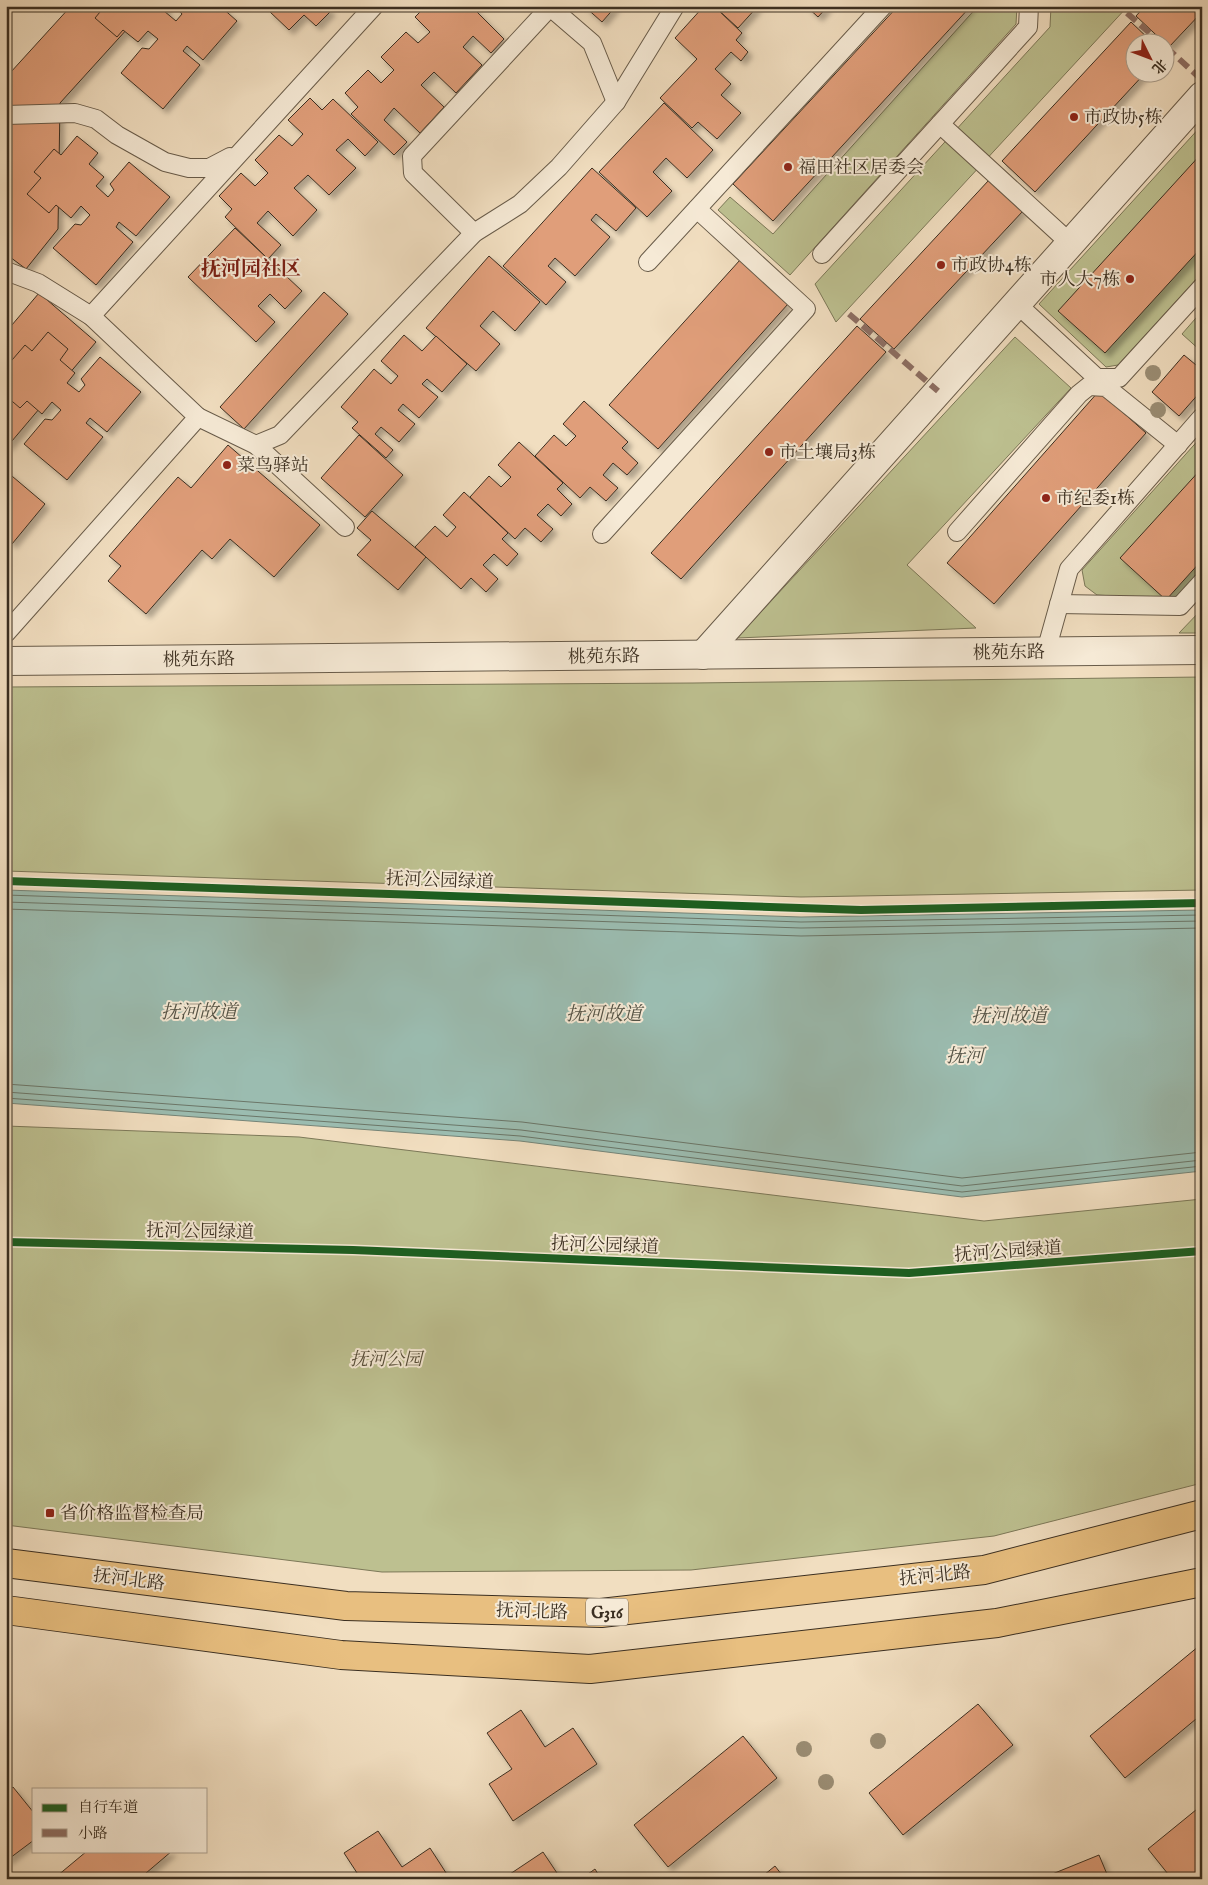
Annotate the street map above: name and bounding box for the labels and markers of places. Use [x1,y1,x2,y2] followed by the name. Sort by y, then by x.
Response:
[1084,107,1163,130] place label: 市政协5栋
[1068,111,1080,123] marker: 市政协5栋
[798,157,924,180] place label: 福田社区居委会
[782,161,794,173] marker: 福田社区居委会
[951,255,1032,278] place label: 市政协4栋
[935,259,947,271] marker: 市政协4栋
[1040,269,1120,292] place label: 市人大7栋
[1124,273,1136,285] marker: 市人大7栋
[779,442,876,465] place label: 市土壤局3栋
[763,446,775,458] marker: 市土壤局3栋
[237,455,309,478] place label: 菜鸟驿站
[221,459,233,471] marker: 菜鸟驿站
[1056,488,1135,511] place label: 市纪委1栋
[1040,492,1052,504] marker: 市纪委1栋
[60,1503,204,1526] place label: 省价格监督检查局
[44,1507,56,1519] marker: 省价格监督检查局

